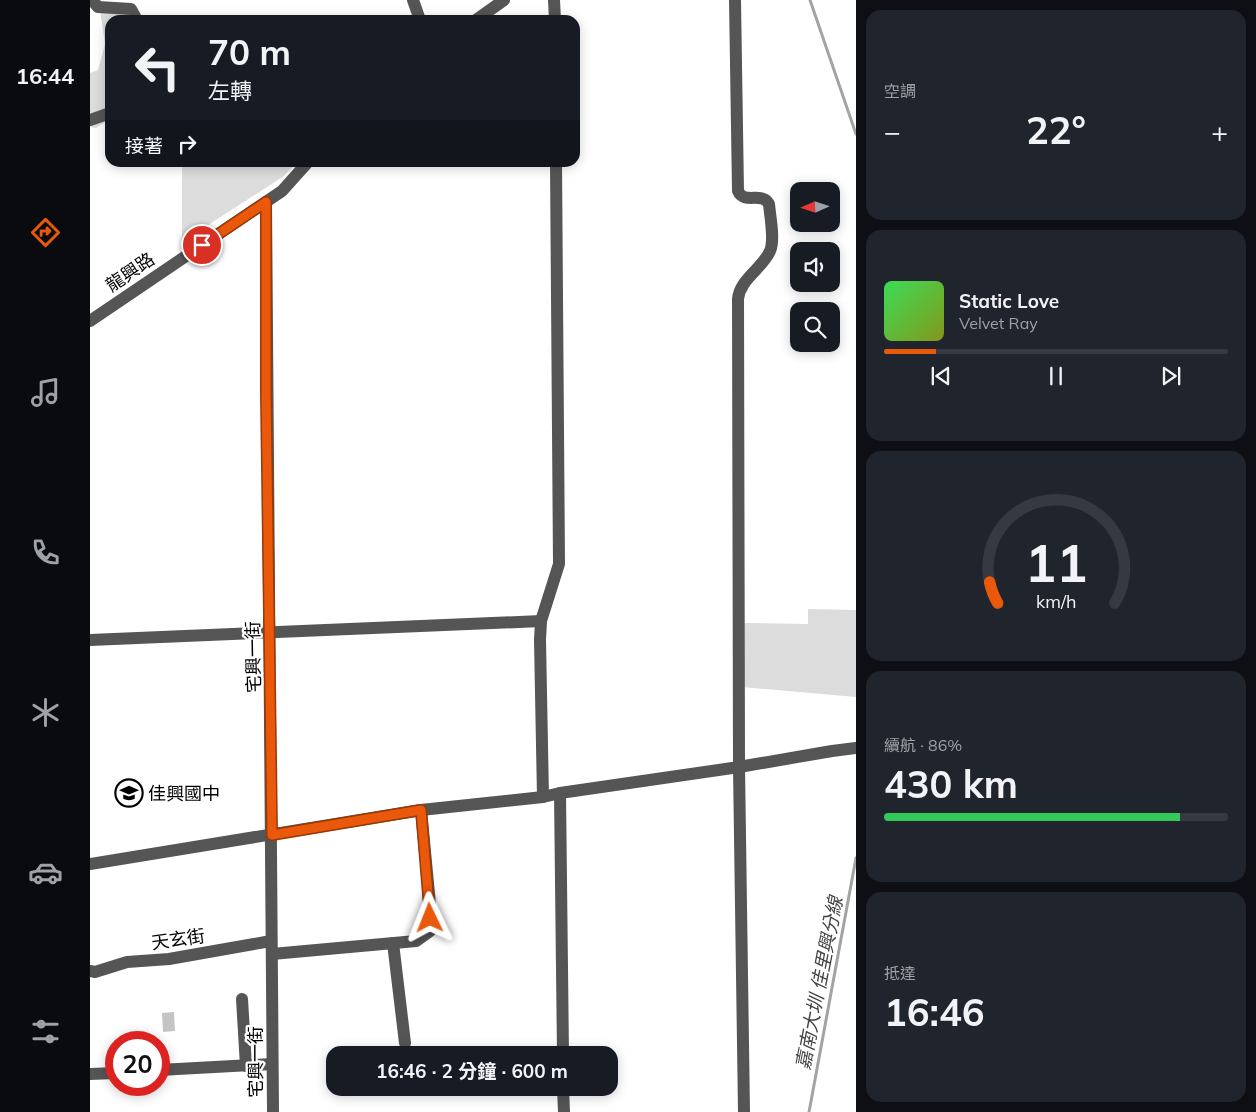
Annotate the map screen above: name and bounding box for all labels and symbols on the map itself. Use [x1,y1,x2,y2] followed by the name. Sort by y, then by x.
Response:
[790,182,840,232] north arrow
[181,224,223,266] pin
[101,247,159,297] street label: 龍興路
[241,621,265,693] street label: 宅興一街
[114,778,144,808] school or university icon: 佳興國中
[148,782,220,805] place label: 佳興國中
[403,891,455,943] position arrow
[790,892,848,1072] water label: 嘉南大圳 佳里興分線
[150,924,206,954] street label: 天玄街
[244,1026,267,1098] street label: 宅興一街
[105,1031,170,1096] speed limit sign: 20

